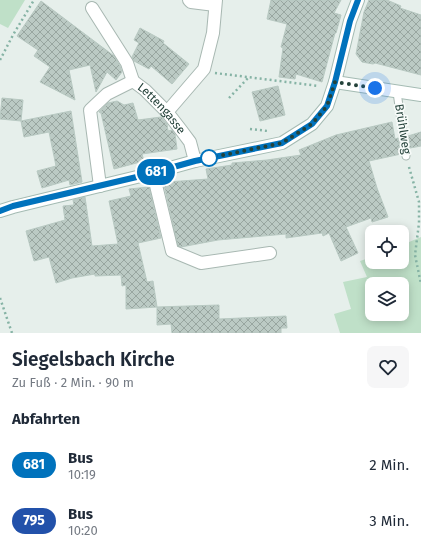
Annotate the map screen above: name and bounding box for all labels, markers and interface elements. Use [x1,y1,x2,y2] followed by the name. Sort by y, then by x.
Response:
[365,78,385,98] your location
[135,80,189,137] street label: Lettengasse
[392,103,414,156] street label: Brühlweg
[200,149,218,167] unlabelled marker
[133,159,179,185] line badge: 681
[145,163,167,180] text: 681
[365,225,409,321] map controls
[365,225,409,269] button: locate
[365,277,409,321] button: layers
[367,346,409,388] button: heart
[12,348,175,371] text: Siegelsbach Kirche
[12,375,134,390] text: Zu Fuß · 2 Min. · 90 m
[12,410,80,428] text: Abfahrten
[68,449,93,467] text: Bus
[23,456,45,473] text: 681
[369,456,409,474] text: 2 Min.
[68,467,96,482] text: 10:19
[68,505,93,523] text: Bus
[23,512,45,529] text: 795
[369,512,409,530] text: 3 Min.
[68,523,98,538] text: 10:20

